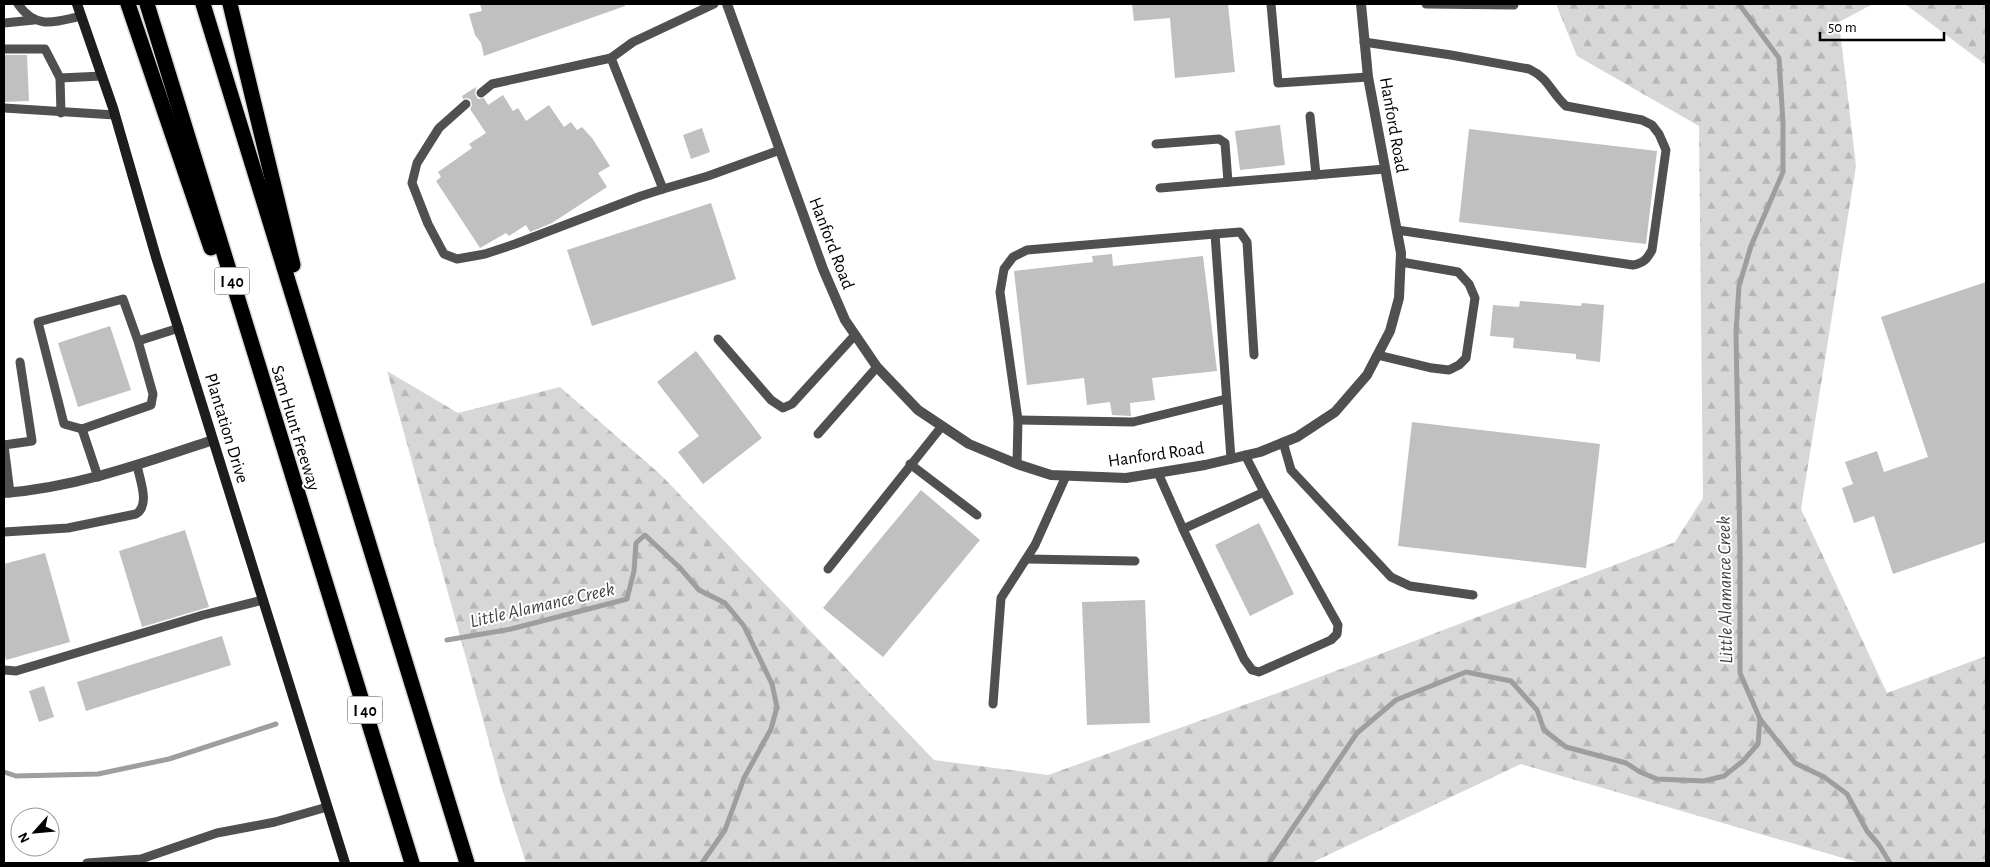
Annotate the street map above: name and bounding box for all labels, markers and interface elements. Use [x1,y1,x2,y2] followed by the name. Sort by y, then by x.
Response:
[1820,10,1944,42] scale bar
[1828,20,1857,35] text: 50 m
[1376,76,1410,174] street label: Hanford Road
[805,195,857,292] street label: Hanford Road
[214,268,250,294] road number: I 40
[267,364,323,493] street label: Sam Hunt Freeway
[201,371,251,485] street label: Plantation Drive
[1107,439,1205,471] street label: Hanford Road
[1715,516,1736,664] water label: Little Alamance Creek
[468,580,617,631] water label: Little Alamance Creek
[348,696,382,724] road number: I 40
[10,807,60,857] north arrow
[16,830,33,845] text: N

